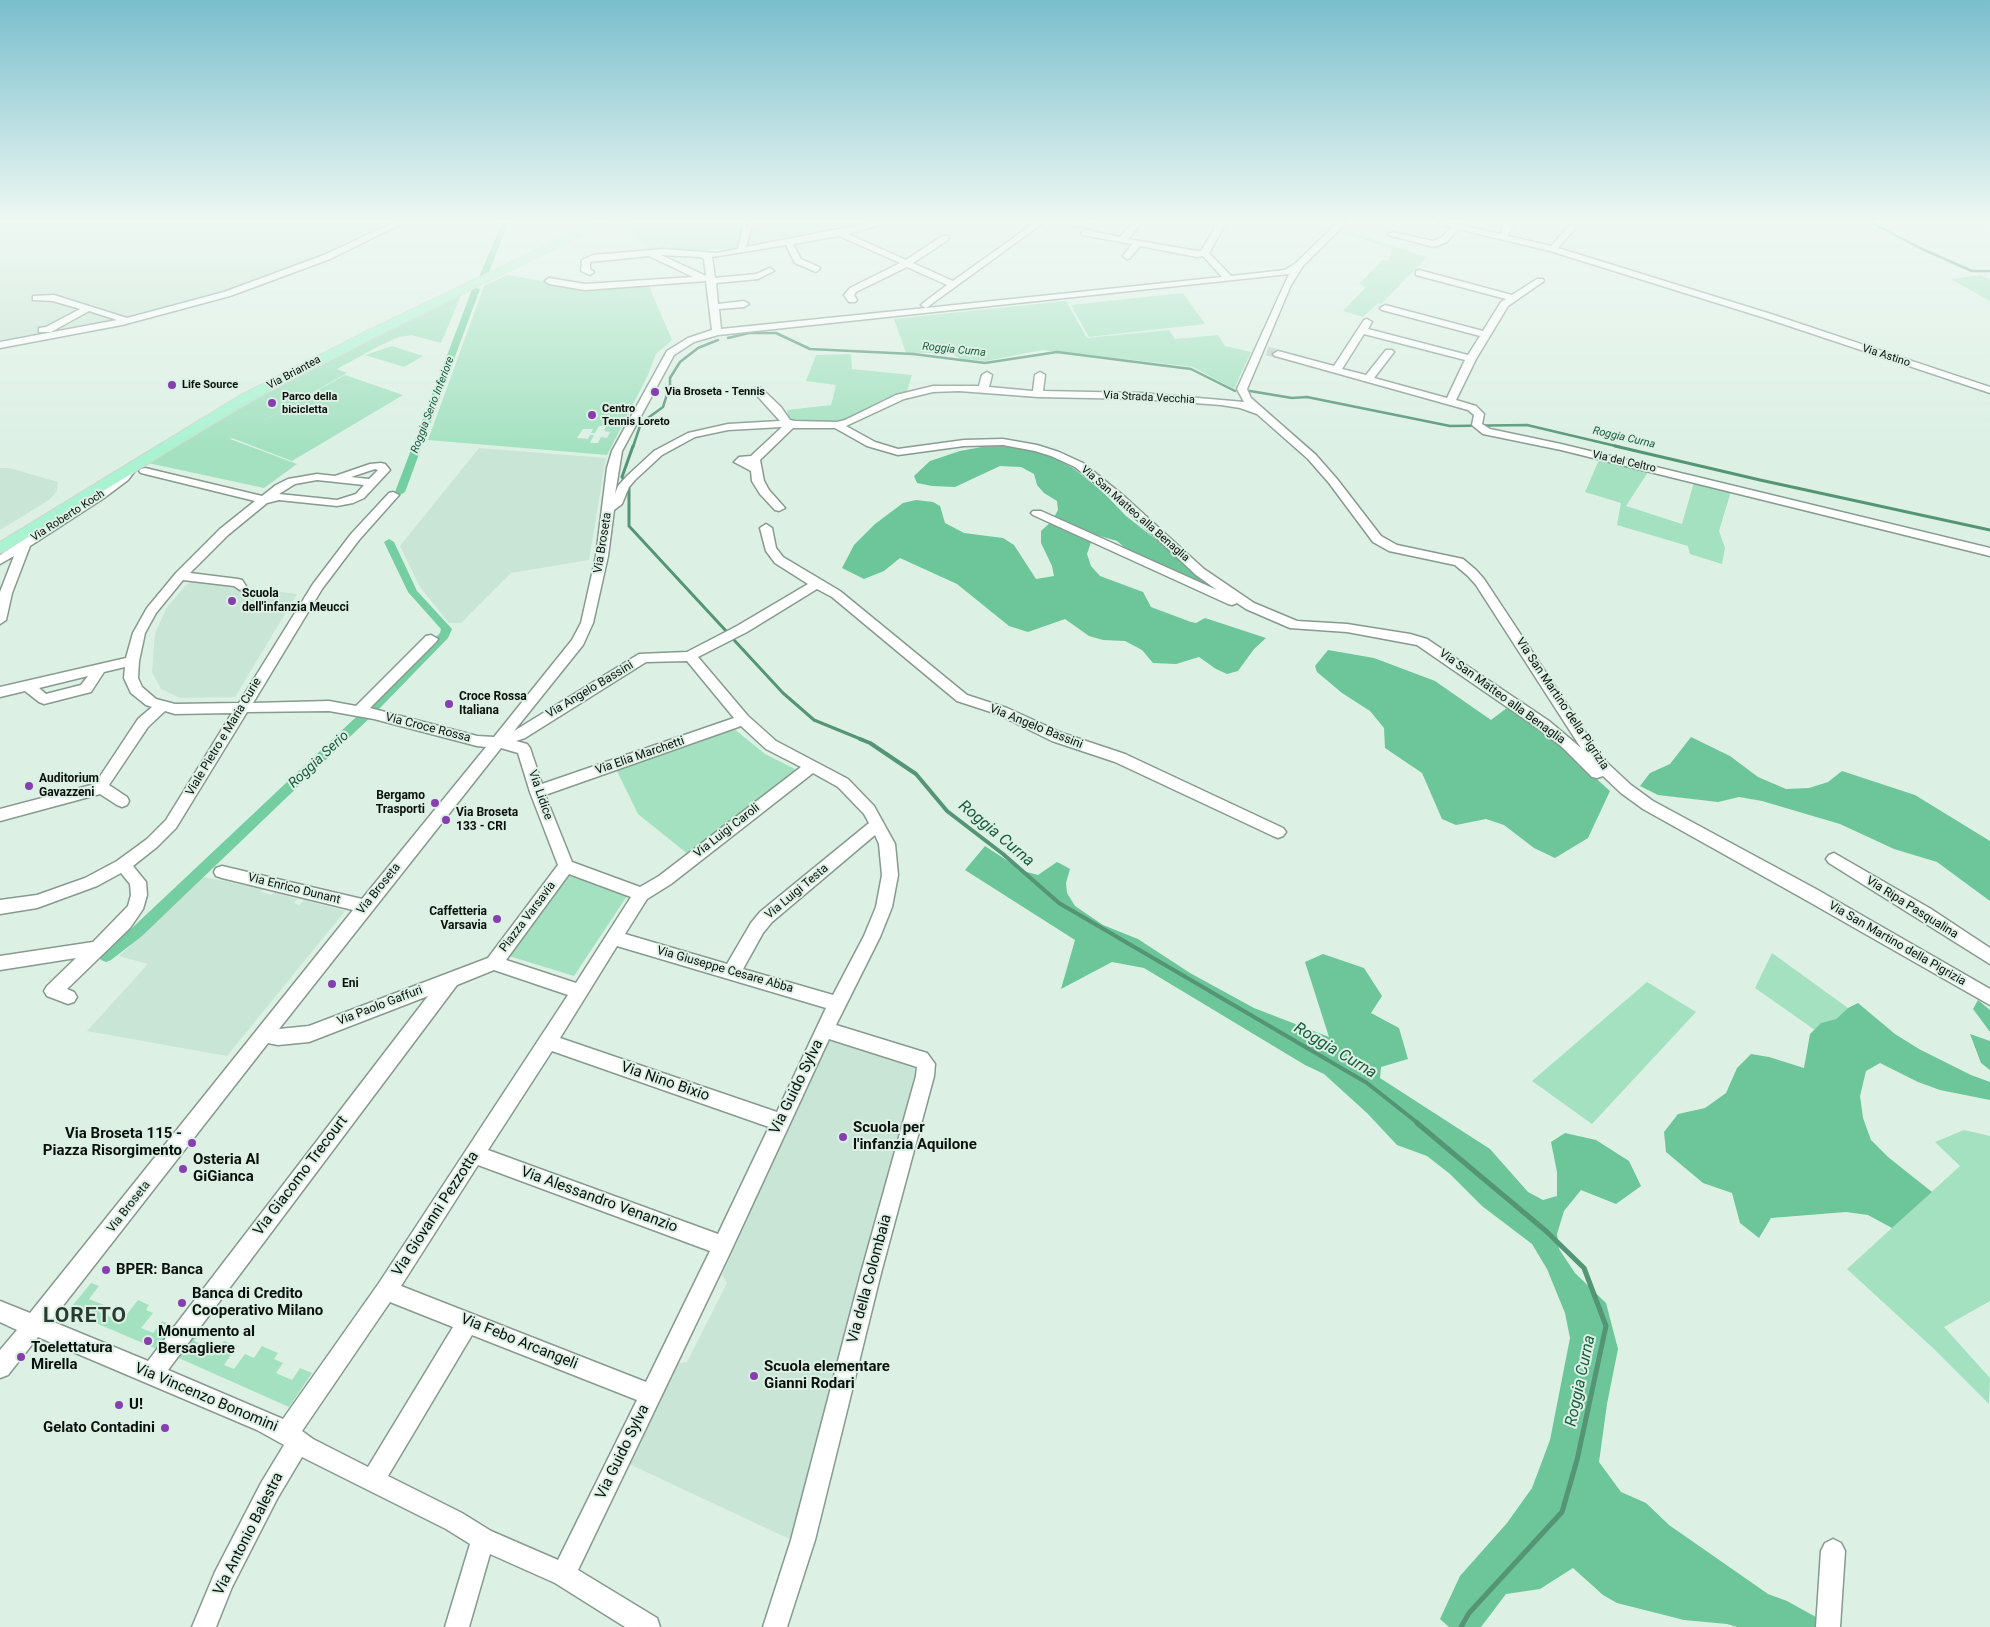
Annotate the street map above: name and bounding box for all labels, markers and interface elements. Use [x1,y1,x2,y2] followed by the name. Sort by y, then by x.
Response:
[922,340,986,360] water label: Roggia Curna
[1860,342,1912,370] street label: Via Astino
[265,353,323,393] street label: Via Briantea
[409,355,457,455] water label: Roggia Serio Inferiore
[182,378,238,392] place label: Life Source
[166,379,178,391] marker: Life Source
[665,385,765,399] place label: Via Broseta - Tennis
[649,386,661,398] marker: Via Broseta - Tennis
[1103,389,1195,407] street label: Via Strada Vecchia
[282,390,337,416] place label: Parco della bicicletta
[266,397,278,409] marker: Parco della bicicletta
[602,402,670,428] place label: Centro Tennis Loreto
[586,409,598,421] marker: Centro Tennis Loreto
[1591,424,1657,452] water label: Roggia Curna
[1591,448,1657,476] street label: Via del Celtro
[1078,463,1192,565] street label: Via San Matteo alla Benaglia
[29,487,107,545] street label: Via Roberto Koch
[591,512,615,574] street label: Via Broseta
[242,587,349,615] place label: Scuola dell'infanzia Meucci
[226,595,238,607] marker: Scuola dell'infanzia Meucci
[1512,635,1612,773] street label: Via San Martino della Pigrizia
[1436,646,1568,748] street label: Via San Matteo alla Benaglia
[544,658,636,722] street label: Via Angelo Bassini
[183,676,265,798] street label: Viale Pietro e Maria Curie
[459,690,527,718] place label: Croce Rossa Italiana
[443,698,455,710] marker: Croce Rossa Italiana
[987,702,1085,752] street label: Via Angelo Bassini
[384,710,472,746] street label: Via Croce Rossa
[285,728,353,792] water label: Roggia Serio
[594,734,686,778] street label: Via Elia Marchetti
[525,768,555,822] street label: Via Lidice
[39,772,99,800] place label: Auditorium Gavazzeni
[23,780,35,792] marker: Auditorium Gavazzeni
[376,789,425,817] place label: Bergamo Trasporti
[429,797,441,809] marker: Bergamo Trasporti
[954,797,1038,871] water label: Roggia Curna
[691,801,763,861] street label: Via Luigi Caroli
[456,806,518,834] place label: Via Broseta 133 - CRI
[440,814,452,826] marker: Via Broseta 133 - CRI
[354,861,404,917] street label: Via Broseta
[762,861,832,923] street label: Via Luigi Testa
[246,871,342,907] street label: Via Enrico Dunant
[1863,874,1961,942] street label: Via Ripa Pasqualina
[497,879,559,955] street label: Piazza Varsavia
[1826,899,1968,989] street label: Via San Martino della Pigrizia
[429,905,487,933] place label: Caffetteria Varsavia
[491,913,503,925] marker: Caffetteria Varsavia
[655,944,795,996] street label: Via Giuseppe Cesare Abba
[342,977,359,991] place label: Eni
[326,978,338,990] marker: Eni
[335,983,425,1029] street label: Via Paolo Gaffuri
[1290,1019,1380,1083] water label: Roggia Curna
[766,1037,828,1137] street label: Via Guido Sylva
[618,1058,712,1106] street label: Via Nino Bixio
[250,1113,352,1239] street label: Via Giacomo Trecourt
[853,1119,977,1154] place label: Scuola per l'infanzia Aquilone
[43,1125,182,1160] place label: Via Broseta 115 - Piazza Risorgimento
[837,1131,849,1143] marker: Scuola per l'infanzia Aquilone
[186,1137,198,1149] marker: Via Broseta 115 - Piazza Risorgimento
[389,1148,483,1280] street label: Via Giovanni Pezzotta
[193,1151,259,1186] place label: Osteria Al GiGianca
[177,1163,189,1175] marker: Osteria Al GiGianca
[518,1163,680,1237] street label: Via Alessandro Venanzio
[104,1178,154,1236] street label: Via Broseta
[844,1213,896,1345] street label: Via della Colombaia
[116,1261,203,1279] place label: BPER: Banca
[100,1264,112,1276] marker: BPER: Banca
[192,1285,323,1320] place label: Banca di Credito Cooperativo Milano
[176,1297,188,1309] marker: Banca di Credito Cooperativo Milano
[42,1304,128,1330] district label: LORETO
[458,1310,580,1374] street label: Via Febo Arcangeli
[158,1323,255,1358] place label: Monumento al Bersagliere
[1562,1334,1600,1428] water label: Roggia Curna
[142,1335,154,1347] marker: Monumento al Bersagliere
[31,1339,113,1374] place label: Toelettatura Mirella
[15,1351,27,1363] marker: Toelettatura Mirella
[764,1358,890,1393] place label: Scuola elementare Gianni Rodari
[132,1360,280,1436] street label: Via Vincenzo Bonomini
[748,1370,760,1382] marker: Scuola elementare Gianni Rodari
[129,1396,143,1414] place label: U!
[113,1399,125,1411] marker: U!
[592,1402,654,1502] street label: Via Guido Sylva
[43,1419,155,1437] place label: Gelato Contadini
[159,1422,171,1434] marker: Gelato Contadini
[210,1470,288,1598] street label: Via Antonio Balestra

